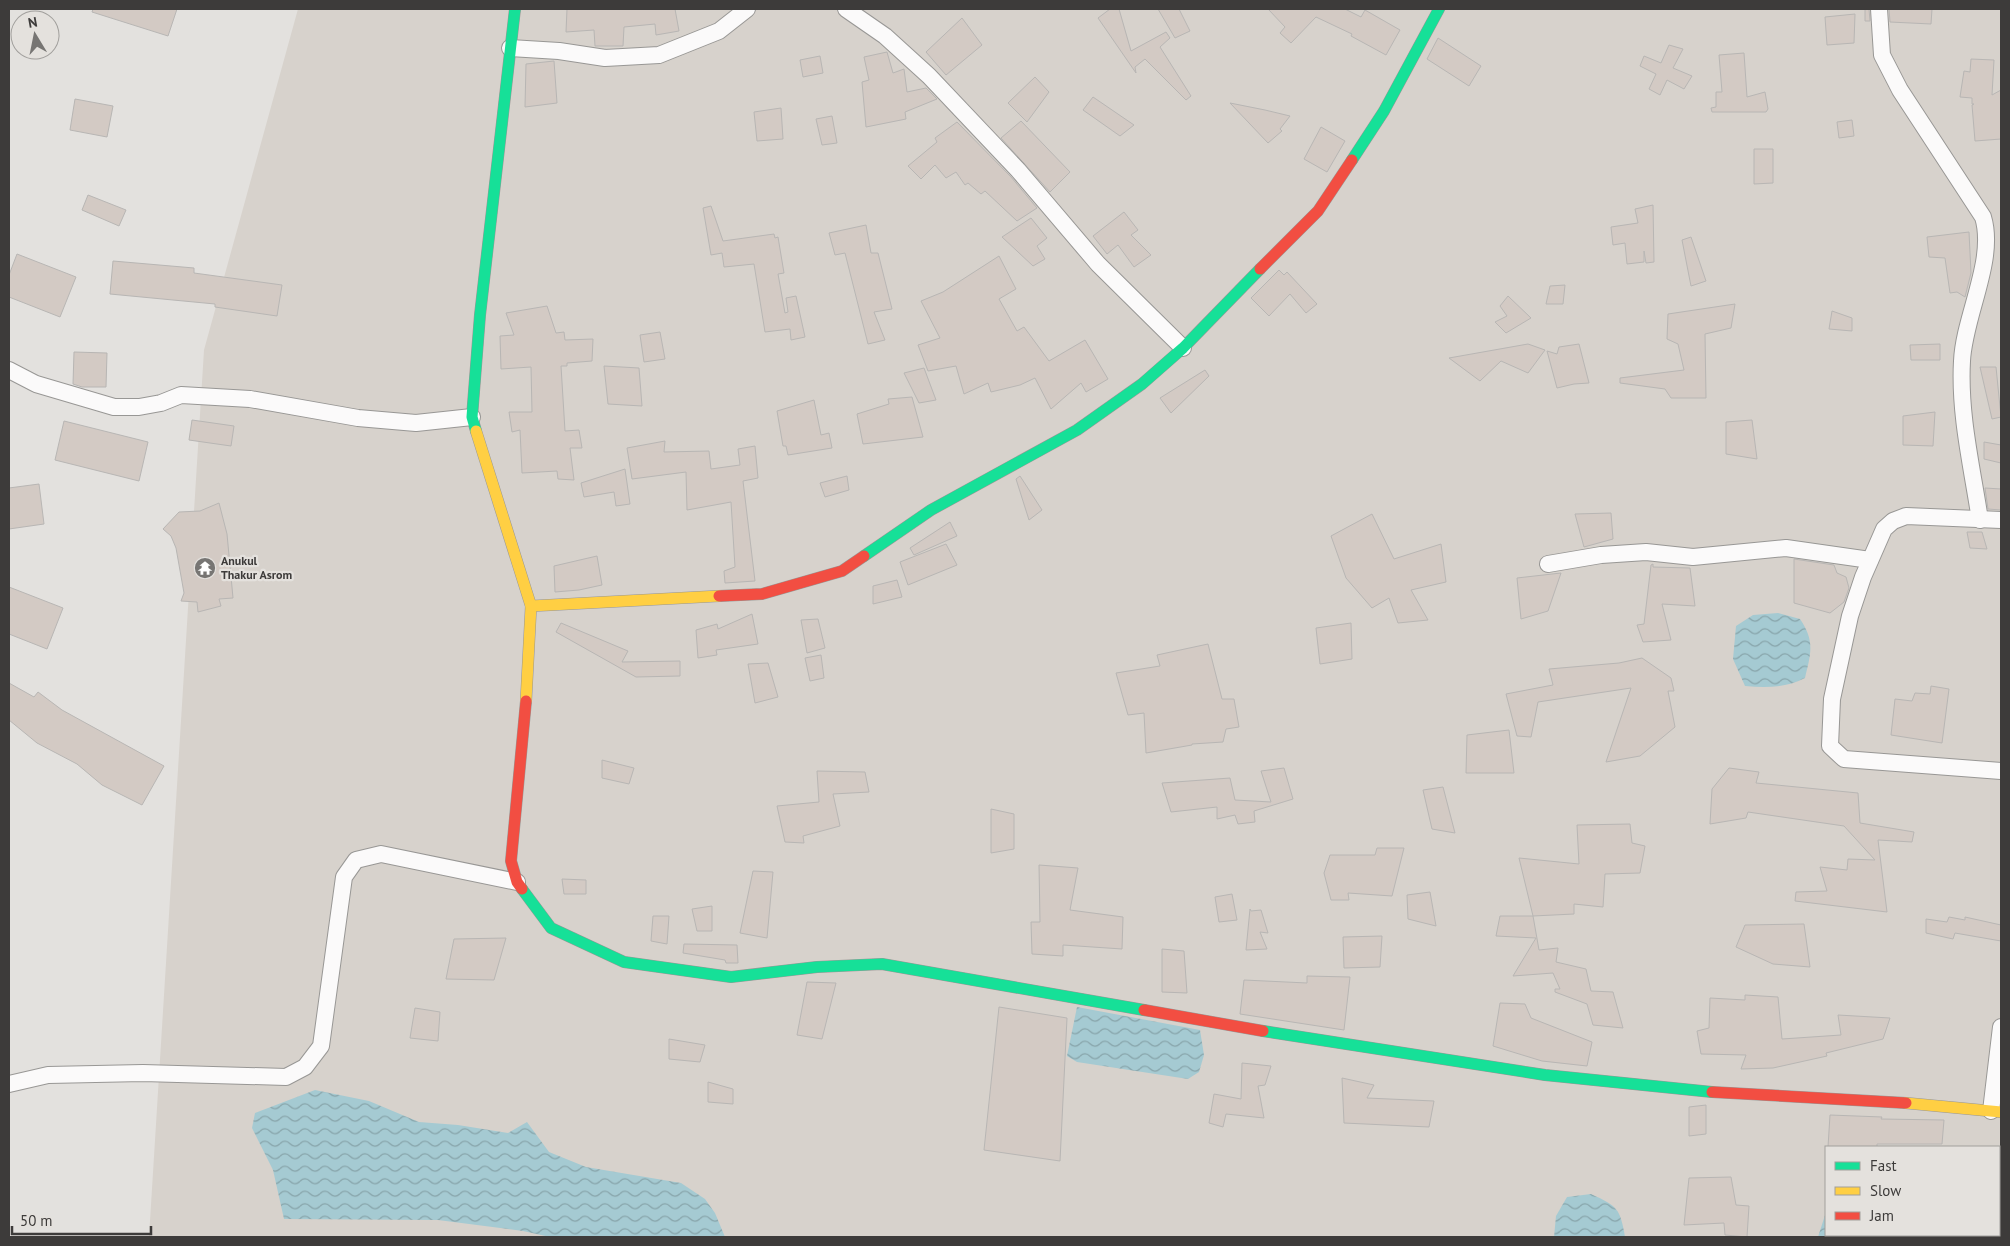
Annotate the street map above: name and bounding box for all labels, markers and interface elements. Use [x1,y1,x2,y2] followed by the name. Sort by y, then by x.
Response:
[10,10,60,60] north arrow
[27,13,39,32] text: N
[221,553,292,582] place label: Anukul Thakur Asrom
[193,556,217,580] temple icon: Anukul Thakur Asrom
[1825,1146,2000,1236] legend
[1870,1156,1897,1175] text: Fast
[1870,1181,1901,1200] text: Slow
[12,1204,151,1236] scale bar
[1869,1206,1894,1225] text: Jam
[20,1211,53,1230] text: 50 m

